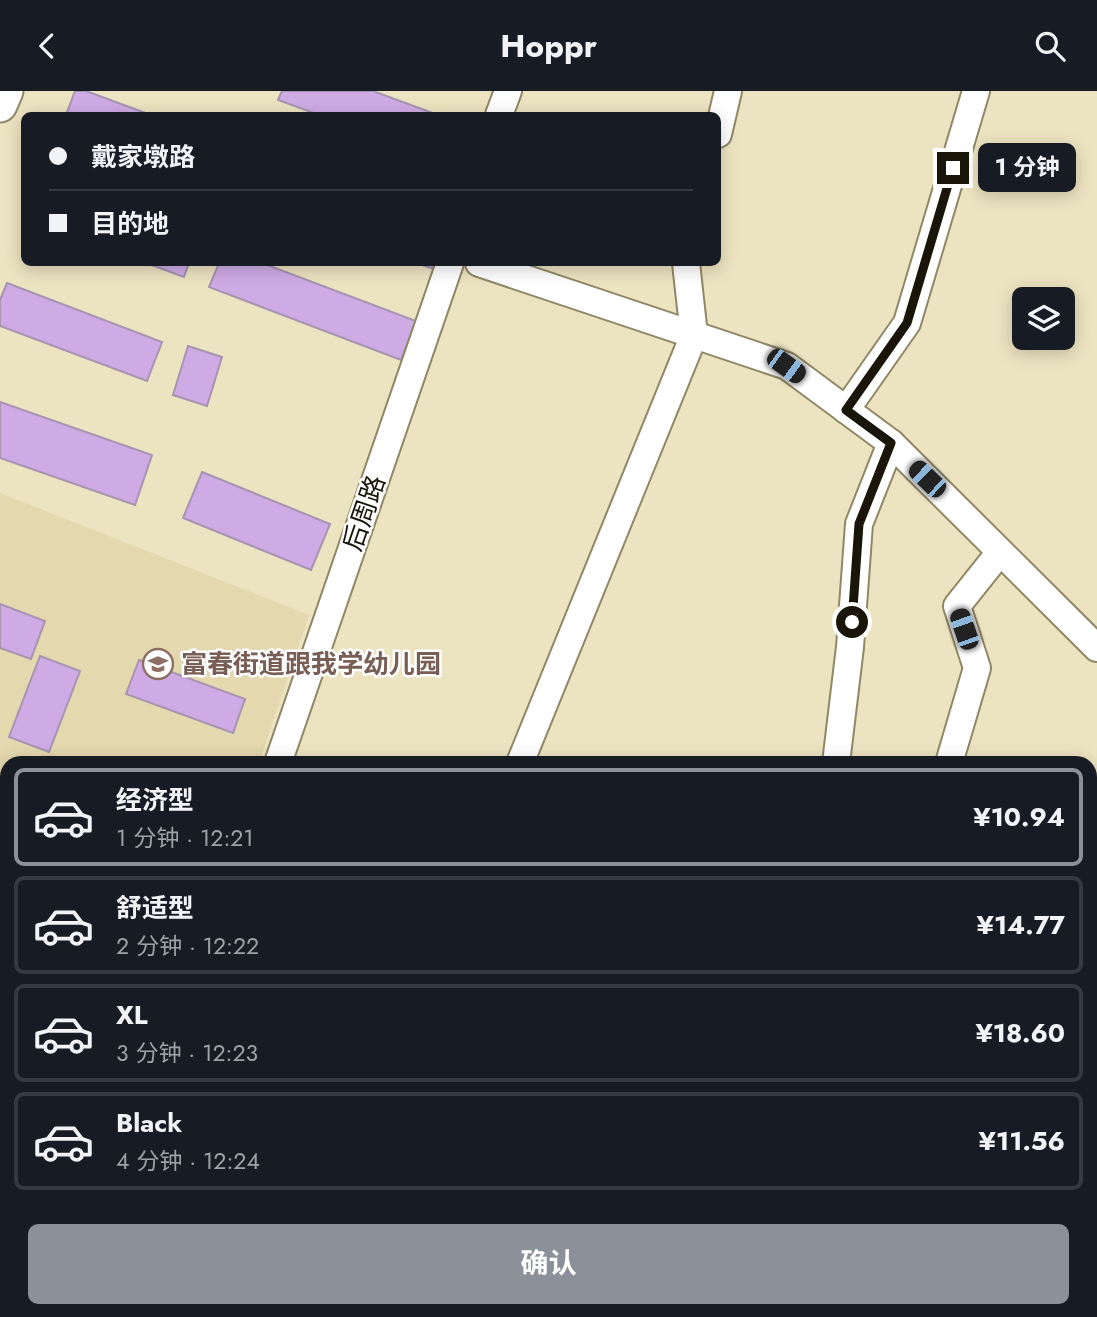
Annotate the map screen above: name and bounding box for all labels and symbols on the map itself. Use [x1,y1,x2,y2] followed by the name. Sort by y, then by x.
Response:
[978,143,1076,193] callout: 1 分钟
[937,152,969,184] route end
[763,345,810,387] car
[905,457,950,501] car
[333,470,395,556] street label: 后周路
[836,606,868,638] route start
[948,606,981,652] car
[181,645,441,683] place label: 富春街道跟我学幼儿园
[141,647,175,681] school or university icon: 富春街道跟我学幼儿园

